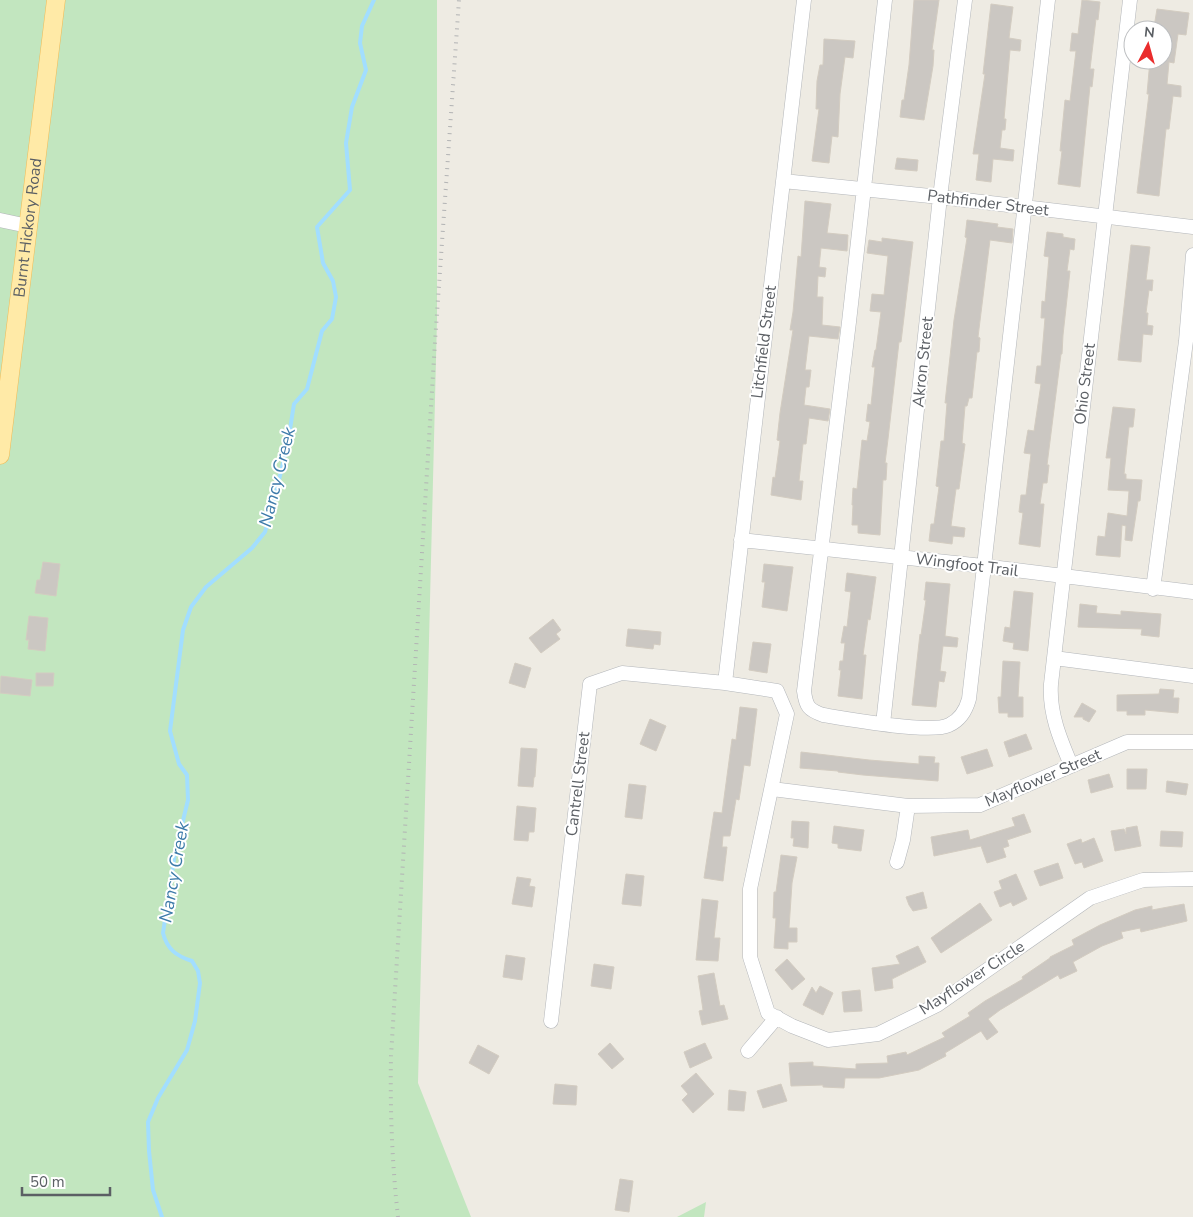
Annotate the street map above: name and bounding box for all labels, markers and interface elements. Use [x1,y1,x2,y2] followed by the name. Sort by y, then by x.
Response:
[1123,20,1173,70] north arrow
[1143,23,1156,43] text: N
[8,157,47,299] street label: Burnt Hickory Road
[926,185,1050,221] street label: Pathfinder Street
[746,284,782,400] street label: Litchfield Street
[907,315,939,408] street label: Akron Street
[1069,342,1101,426] street label: Ohio Street
[253,424,301,529] water label: Nancy Creek
[914,548,1020,582] street label: Wingfoot Trail
[561,730,595,837] street label: Cantrell Street
[981,743,1105,812] street label: Mayflower Street
[153,819,195,924] water label: Nancy Creek
[915,936,1029,1020] street label: Mayflower Circle
[22,1164,110,1196] scale bar
[30,1172,65,1192] text: 50 m

